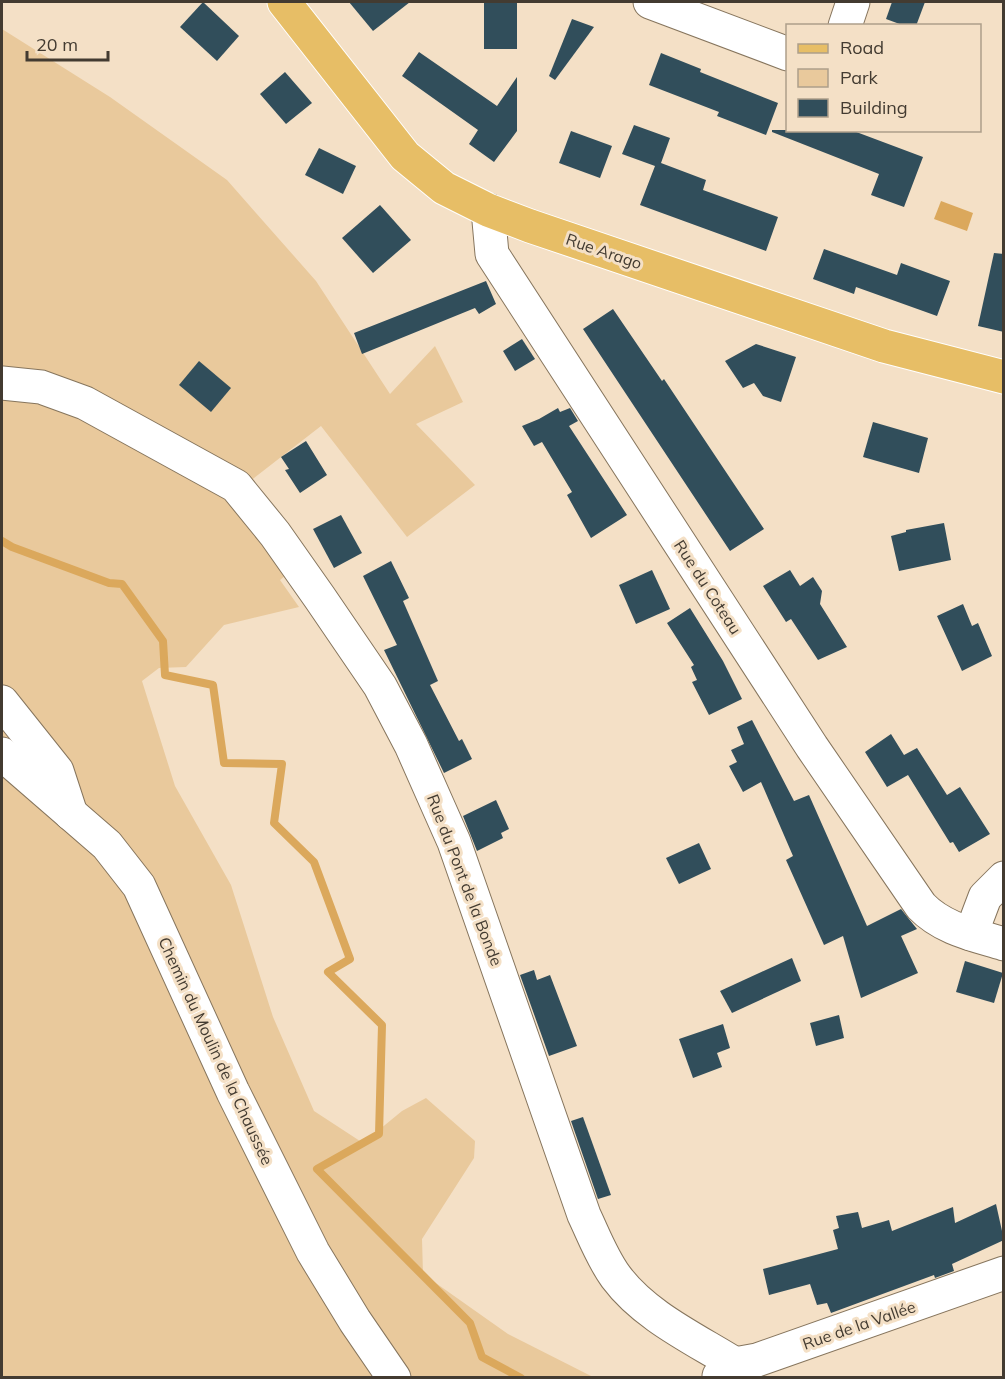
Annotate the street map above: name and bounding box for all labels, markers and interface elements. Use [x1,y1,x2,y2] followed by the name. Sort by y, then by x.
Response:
[27,24,108,62] scale bar
[786,24,981,132] legend
[36,33,78,56] text: 20 m
[840,36,884,59] text: Road
[840,66,879,89] text: Park
[840,96,908,119] text: Building
[563,229,645,273] street label: Rue Arago
[670,536,746,638] street label: Rue du Coteau
[423,791,507,969] street label: Rue du Pont de la Bonde
[154,934,278,1168] street label: Chemin du Moulin de la Chaussée
[800,1296,918,1354] street label: Rue de la Vallée

